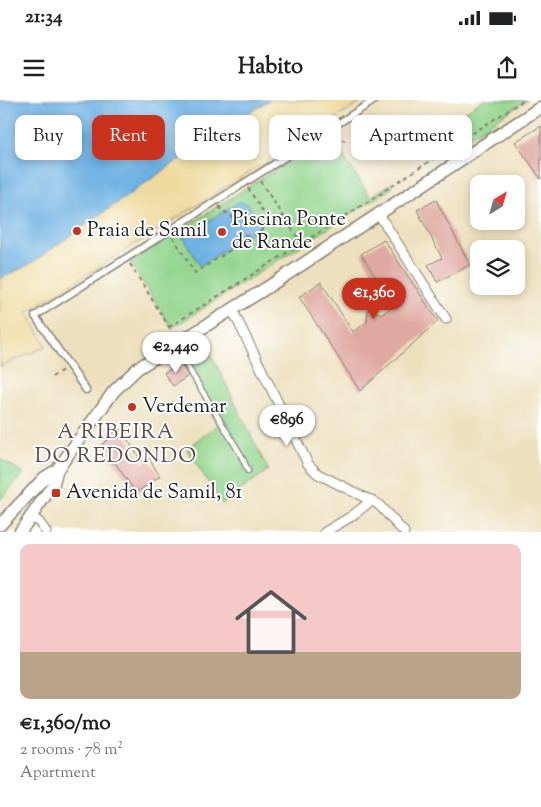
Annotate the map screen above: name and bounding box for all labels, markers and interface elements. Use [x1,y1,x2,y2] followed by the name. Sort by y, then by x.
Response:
[25,4,63,31] text: 21:34
[238,52,303,84] text: Habito
[20,54,48,82] icon: menu
[493,54,521,82] icon: share
[15,115,82,160] chip: Buy
[92,115,165,160] chip: Rent
[175,115,259,160] chip: Filters
[269,115,341,160] chip: New
[351,115,472,160] chip: Apartment
[470,175,525,230] north arrow
[470,175,525,295] map controls
[232,206,346,258] place label: Piscina Ponte de Rande
[87,217,208,246] place label: Praia de Samil
[71,225,83,237] marker: Praia de Samil
[216,226,228,238] marker: Piscina Ponte de Rande
[470,240,525,295] button: layers
[333,278,415,320] pin: €1,360
[353,282,395,305] text: €1,360
[135,332,217,374] pin: €2,440
[153,336,199,359] text: €2,440
[142,393,227,422] place label: Verdemar
[126,401,138,413] marker: Verdemar
[257,404,317,447] pin: €896
[270,409,304,432] text: €896
[35,418,197,472] district label: A RIBEIRA DO REDONDO
[66,479,242,508] place label: Avenida de Samil, 81
[50,487,62,499] marker: Avenida de Samil, 81
[226,577,316,667] icon: home
[20,709,111,739] text: €1,360/mo
[20,739,123,762] text: 2 rooms · 78 m²
[20,762,96,785] text: Apartment

